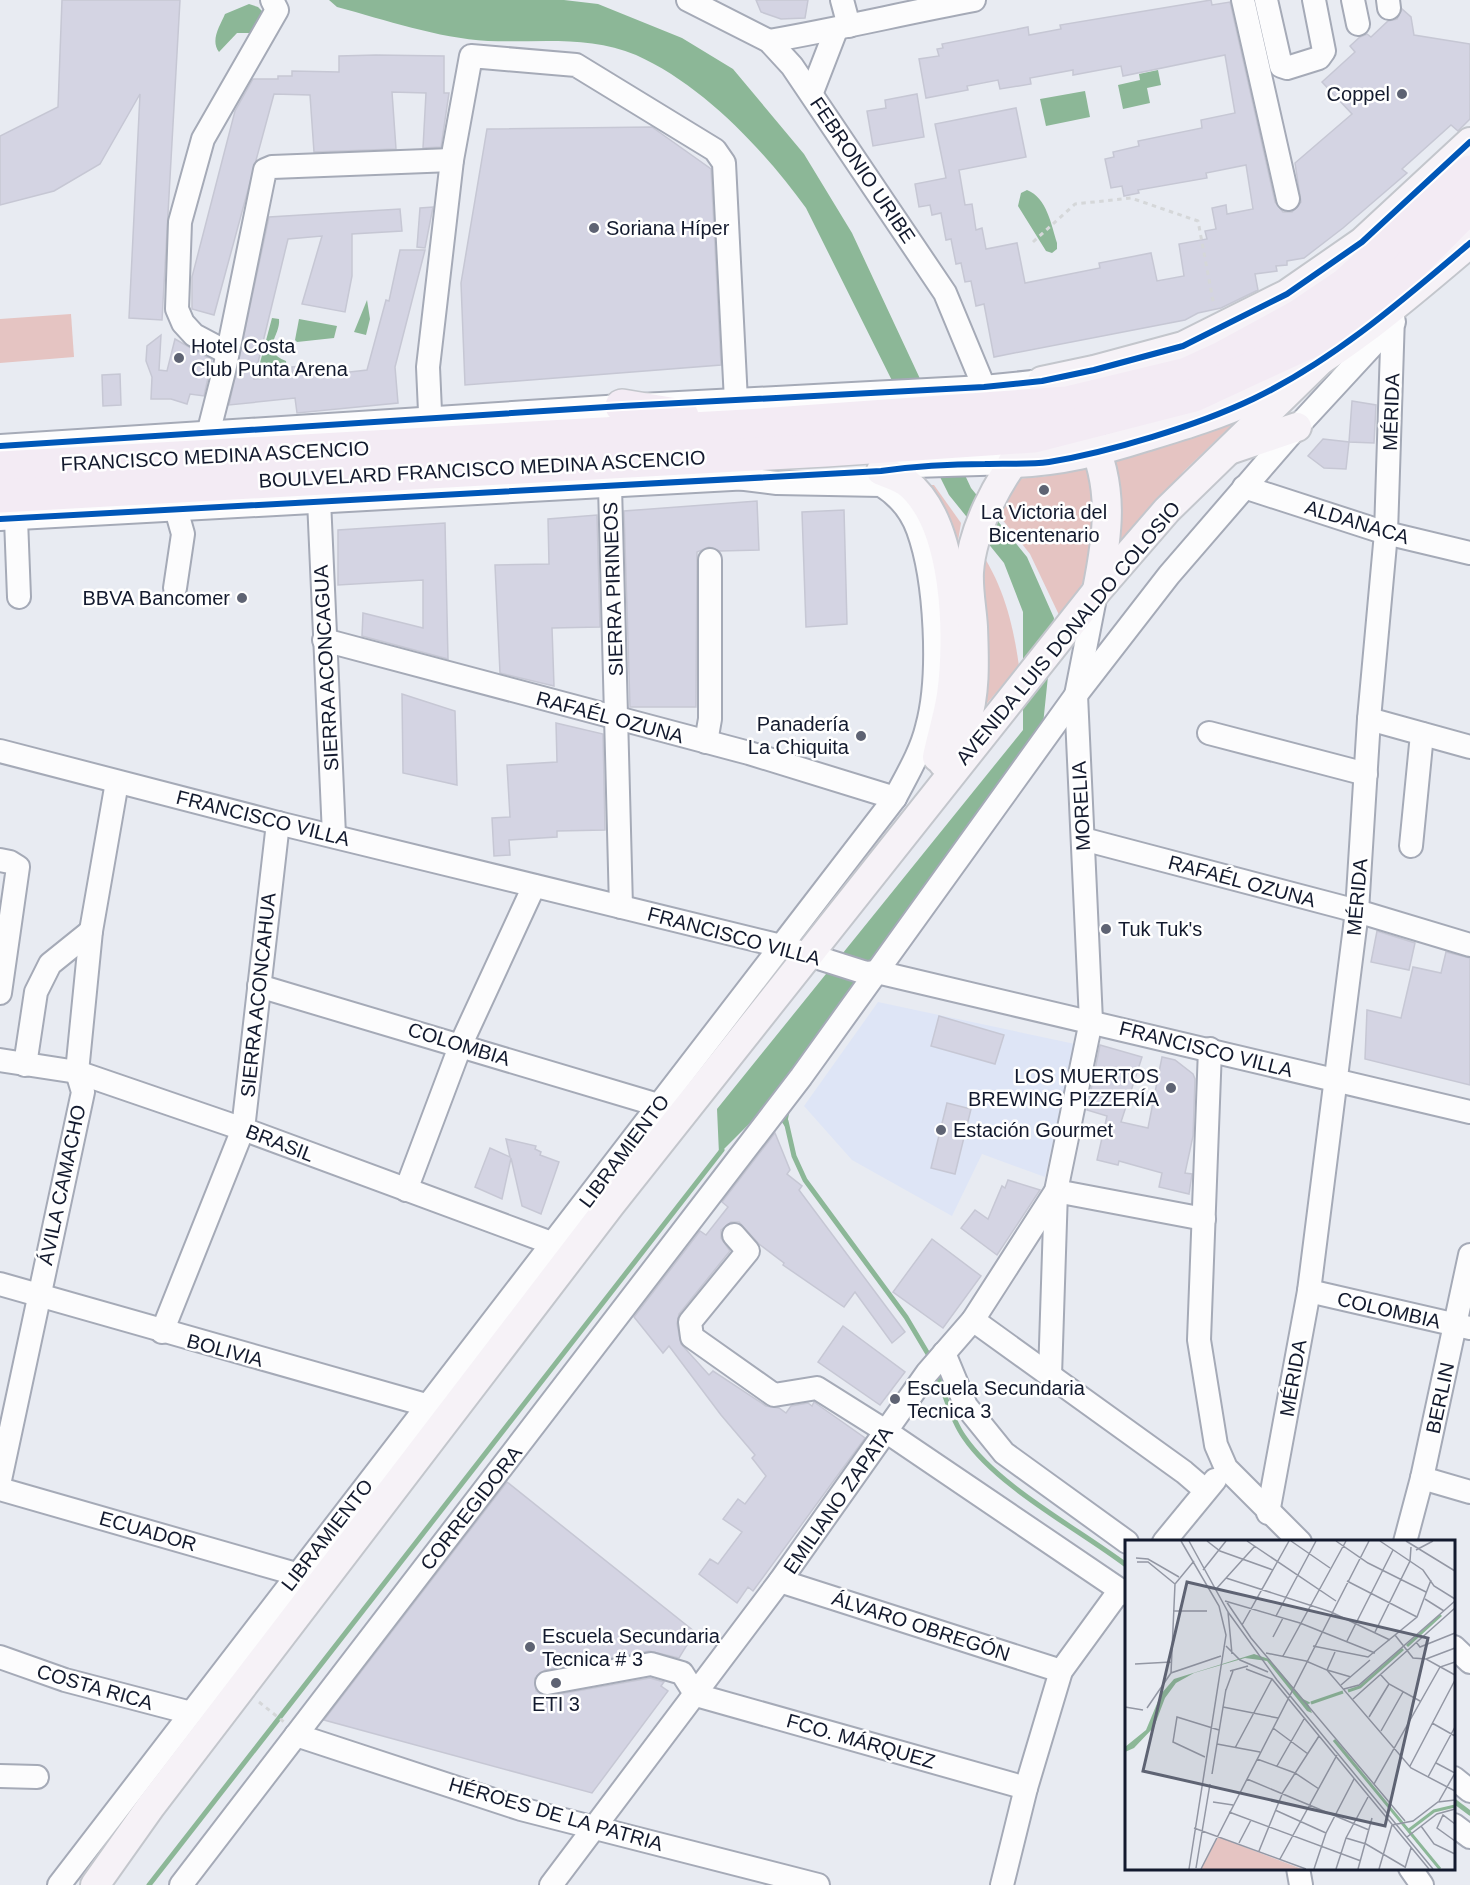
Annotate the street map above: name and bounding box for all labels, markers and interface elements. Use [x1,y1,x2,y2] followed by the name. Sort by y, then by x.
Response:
[1327,83,1390,105] place label: Coppel
[1395,87,1409,101] marker: Coppel
[806,93,920,247] street label: FEBRONIO URIBE
[606,217,730,239] place label: Soriana Híper
[587,221,601,235] marker: Soriana Híper
[191,335,349,380] place label: Hotel Costa Club Punta Arena
[172,351,186,365] marker: Hotel Costa Club Punta Arena
[1379,372,1403,451] street label: MÉRIDA
[60,437,370,475] street label: FRANCISCO MEDINA ASCENCIO
[258,446,706,492] street label: BOULVELARD FRANCISCO MEDINA ASCENCIO
[1037,483,1051,497] marker: La Victoria del Bicentenario
[1302,496,1412,548] street label: ALDANACA
[951,497,1185,769] street label: AVENIDA LUIS DONALDO COLOSIO
[599,501,627,677] street label: SIERRA PIRINEOS
[981,501,1107,546] place label: La Victoria del Bicentenario
[310,564,342,772] street label: SIERRA ACONCAGUA
[83,587,230,609] place label: BBVA Bancomer
[235,591,249,605] marker: BBVA Bancomer
[534,687,687,747] street label: RAFAÉL OZUNA
[748,713,850,758] place label: Panadería La Chiquita
[854,729,868,743] marker: Panadería La Chiquita
[1068,760,1094,852] street label: MORELIA
[174,786,353,850] street label: FRANCISCO VILLA
[1166,851,1319,911] street label: RAFAÉL OZUNA
[1343,857,1371,937] street label: MÉRIDA
[236,891,280,1098] street label: SIERRA ACONCAHUA
[645,902,823,970] street label: FRANCISCO VILLA
[1118,918,1202,940] place label: Tuk Tuk's
[1099,922,1113,936] marker: Tuk Tuk's
[1117,1017,1296,1081] street label: FRANCISCO VILLA
[405,1018,513,1070] street label: COLOMBIA
[968,1065,1160,1110] place label: LOS MUERTOS BREWING PIZZERÍA
[1164,1081,1178,1095] marker: LOS MUERTOS BREWING PIZZERÍA
[575,1090,673,1212] street label: LIBRAMIENTO
[34,1103,90,1267] street label: ÁVILA CAMACHO
[953,1119,1114,1141] place label: Estación Gourmet
[243,1120,317,1166] street label: BRASIL
[934,1123,948,1137] marker: Estación Gourmet
[1335,1287,1444,1333] street label: COLOMBIA
[185,1329,266,1371] street label: BOLIVIA
[1275,1337,1311,1418] street label: MÉRIDA
[1422,1360,1458,1436] street label: BERLIN
[907,1377,1086,1422] place label: Escuela Secundaria Tecnica 3
[888,1392,902,1406] marker: Escuela Secundaria Tecnica 3
[779,1422,897,1578] street label: EMILIANO ZAPATA
[416,1441,527,1574] street label: CORREGIDORA
[277,1475,377,1595] street label: LIBRAMIENTO
[97,1507,199,1555] street label: ECUADOR
[1125,1540,1455,1870] inset map
[829,1587,1013,1665] street label: ÁLVARO OBREGÓN
[542,1625,721,1670] place label: Escuela Secundaria Tecnica # 3
[523,1640,537,1654] marker: Escuela Secundaria Tecnica # 3
[34,1660,156,1714] street label: COSTA RICA
[549,1676,563,1690] marker: ETI 3
[532,1693,580,1715] place label: ETI 3
[784,1709,938,1773] street label: FCO. MÁRQUEZ
[446,1773,666,1855] street label: HÉROES DE LA PATRIA

